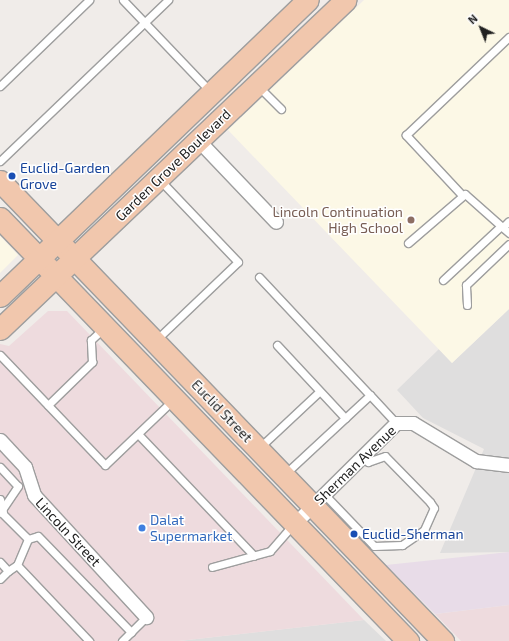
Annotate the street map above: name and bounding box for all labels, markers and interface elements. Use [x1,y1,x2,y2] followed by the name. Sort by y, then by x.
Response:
[461,8,501,48] north arrow
[465,11,480,26] text: N
[112,106,234,224] street label: Garden Grove Boulevard
[20,160,110,192] place label: Euclid-Garden Grove
[7,171,17,181] marker: Euclid-Garden Grove
[273,204,403,236] place label: Lincoln Continuation High School
[406,215,416,225] marker: Lincoln Continuation High School
[188,376,256,446] street label: Euclid Street
[311,422,399,508] street label: Sherman Avenue
[32,494,104,570] street label: Lincoln Street
[150,512,232,544] place label: Dalat Supermarket
[137,523,147,533] marker: Dalat Supermarket
[362,526,464,542] place label: Euclid-Sherman
[349,529,359,539] marker: Euclid-Sherman

